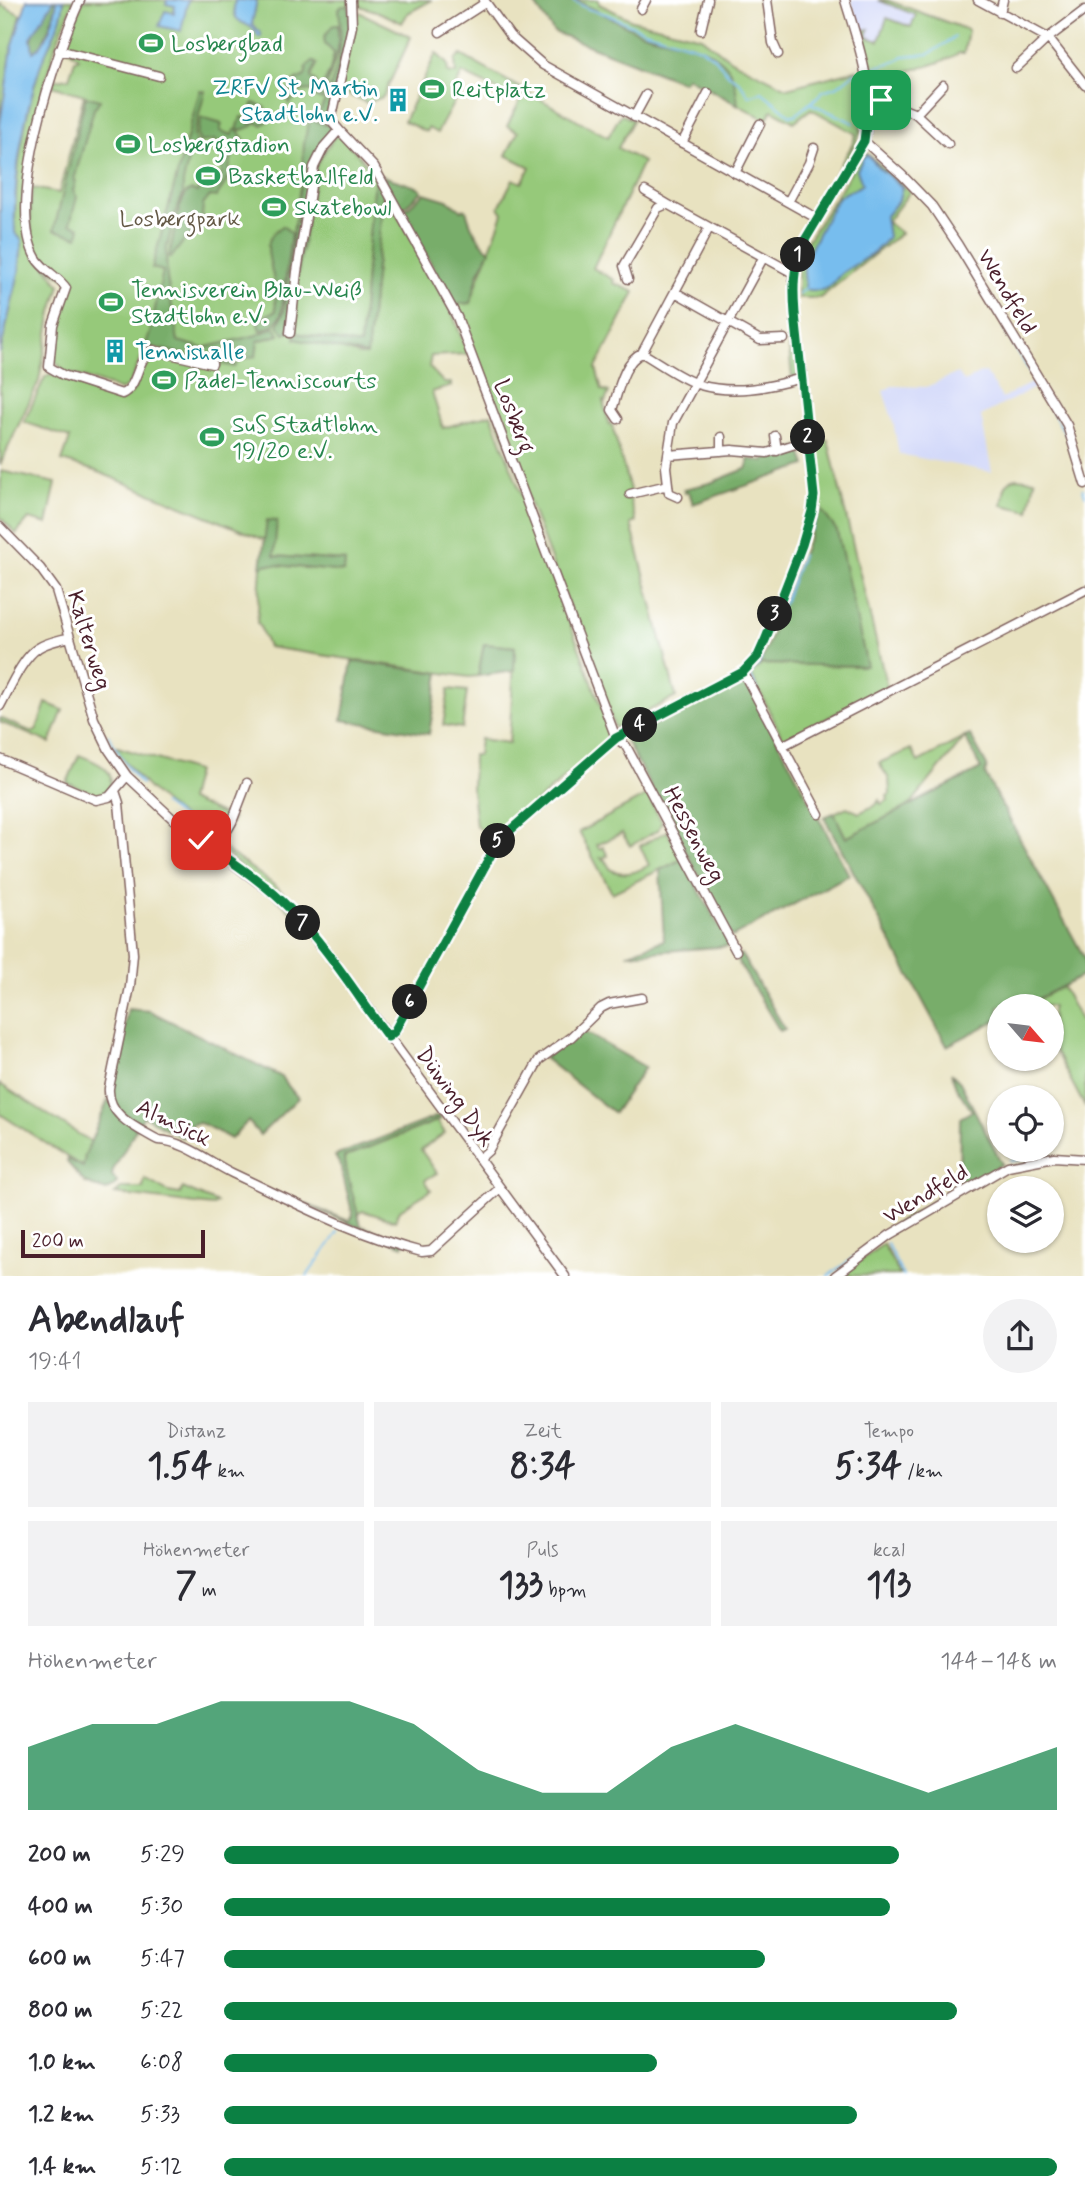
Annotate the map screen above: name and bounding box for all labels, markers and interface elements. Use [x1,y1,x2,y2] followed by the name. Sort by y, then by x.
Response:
[137,29,165,57] sports icon: Losbergbad
[171,30,283,62] place label: Losbergbad
[851,70,911,130] pin
[212,74,378,130] place label: ZRFV St. Martin Stadtlohn e.V.
[418,75,446,103] sports icon: Reitplatz
[452,76,546,106] place label: Reitplatz
[862,81,900,119] icon: arrive
[384,86,412,114] building icon: ZRFV St. Martin Stadtlohn e.V.
[114,130,142,158] sports icon: Losbergstadion
[148,131,290,163] place label: Losbergstadion
[194,162,222,190] sports icon: Basketballfeld
[228,163,374,193] place label: Basketballfeld
[260,193,288,221] sports icon: Skatebowl
[294,194,392,224] place label: Skatebowl
[120,205,240,237] park label: Losbergpark
[780,238,816,272] pin: 1
[793,242,802,267] text: 1
[969,244,1043,340] street label: Wendfeld
[131,276,362,332] place label: Tennisverein Blau-Weiß Stadtlohn e.V.
[97,288,125,316] sports icon: Tennisverein Blau-Weiß Stadtlohn e.V.
[101,337,129,365] building icon: Tennishalle
[135,338,245,368] place label: Tennishalle
[150,366,178,394] sports icon: Padel-Tenniscourts
[184,367,376,397] place label: Padel-Tenniscourts
[483,375,541,459] street label: Losberg
[232,411,378,467] place label: SuS Stadtlohn 19/20 e.V.
[790,420,826,454] pin: 2
[198,423,226,451] sports icon: SuS Stadtlohn 19/20 e.V.
[803,424,812,449] text: 2
[57,587,117,694] street label: Kalterweg
[758,596,792,632] pin: 3
[770,601,779,626] text: 3
[622,708,658,742] pin: 4
[634,712,645,737] text: 4
[654,782,731,889] street label: Hessenweg
[171,810,231,870] pin
[182,821,220,859] icon: check
[480,824,516,858] pin: 5
[492,828,503,853] text: 5
[286,906,320,940] pin: 7
[297,910,308,935] text: 7
[392,984,428,1020] pin: 6
[405,989,414,1014] text: 6
[987,994,1064,1071] north arrow
[987,994,1064,1253] map controls
[406,1041,501,1154] street label: Düwing Dyk
[987,1085,1064,1162] button: locate
[131,1093,215,1155] street label: Almsick
[878,1158,974,1232] street label: Wendfeld
[987,1176,1064,1253] button: layers
[21,1226,205,1258] scale bar
[32,1229,84,1254] text: 200 m
[28,1296,185,1345] text: Abendlauf
[983,1299,1057,1373] button: share
[28,1347,81,1377] text: 19:41
[166,1419,226,1444] text: Distanz
[523,1419,562,1444] text: Zeit
[864,1419,914,1444] text: Tempo
[147,1444,212,1490] text: 1.54
[509,1444,576,1490] text: 8:34
[835,1444,902,1490] text: 5:34
[212,1459,245,1484] text: km
[902,1459,943,1484] text: /km
[143,1538,249,1563] text: Höhenmeter
[526,1538,559,1563] text: Puls
[873,1538,905,1563] text: kcal
[175,1563,197,1609] text: 7
[498,1563,543,1609] text: 133
[866,1563,911,1609] text: 113
[197,1578,217,1603] text: m
[543,1578,587,1603] text: bpm
[28,1647,157,1677] text: Höhenmeter
[940,1647,1057,1677] text: 144–148 m
[28,1840,91,1870] text: 200 m
[140,1840,185,1870] text: 5:29
[28,1892,93,1922] text: 400 m
[140,1892,184,1922] text: 5:30
[28,1944,91,1974] text: 600 m
[140,1944,185,1974] text: 5:47
[28,1996,92,2026] text: 800 m
[140,1996,183,2026] text: 5:22
[28,2048,96,2078] text: 1.0 km
[140,2048,183,2078] text: 6:08
[28,2100,94,2130] text: 1.2 km
[140,2100,180,2130] text: 5:33
[28,2152,96,2182] text: 1.4 km
[140,2152,182,2182] text: 5:12

